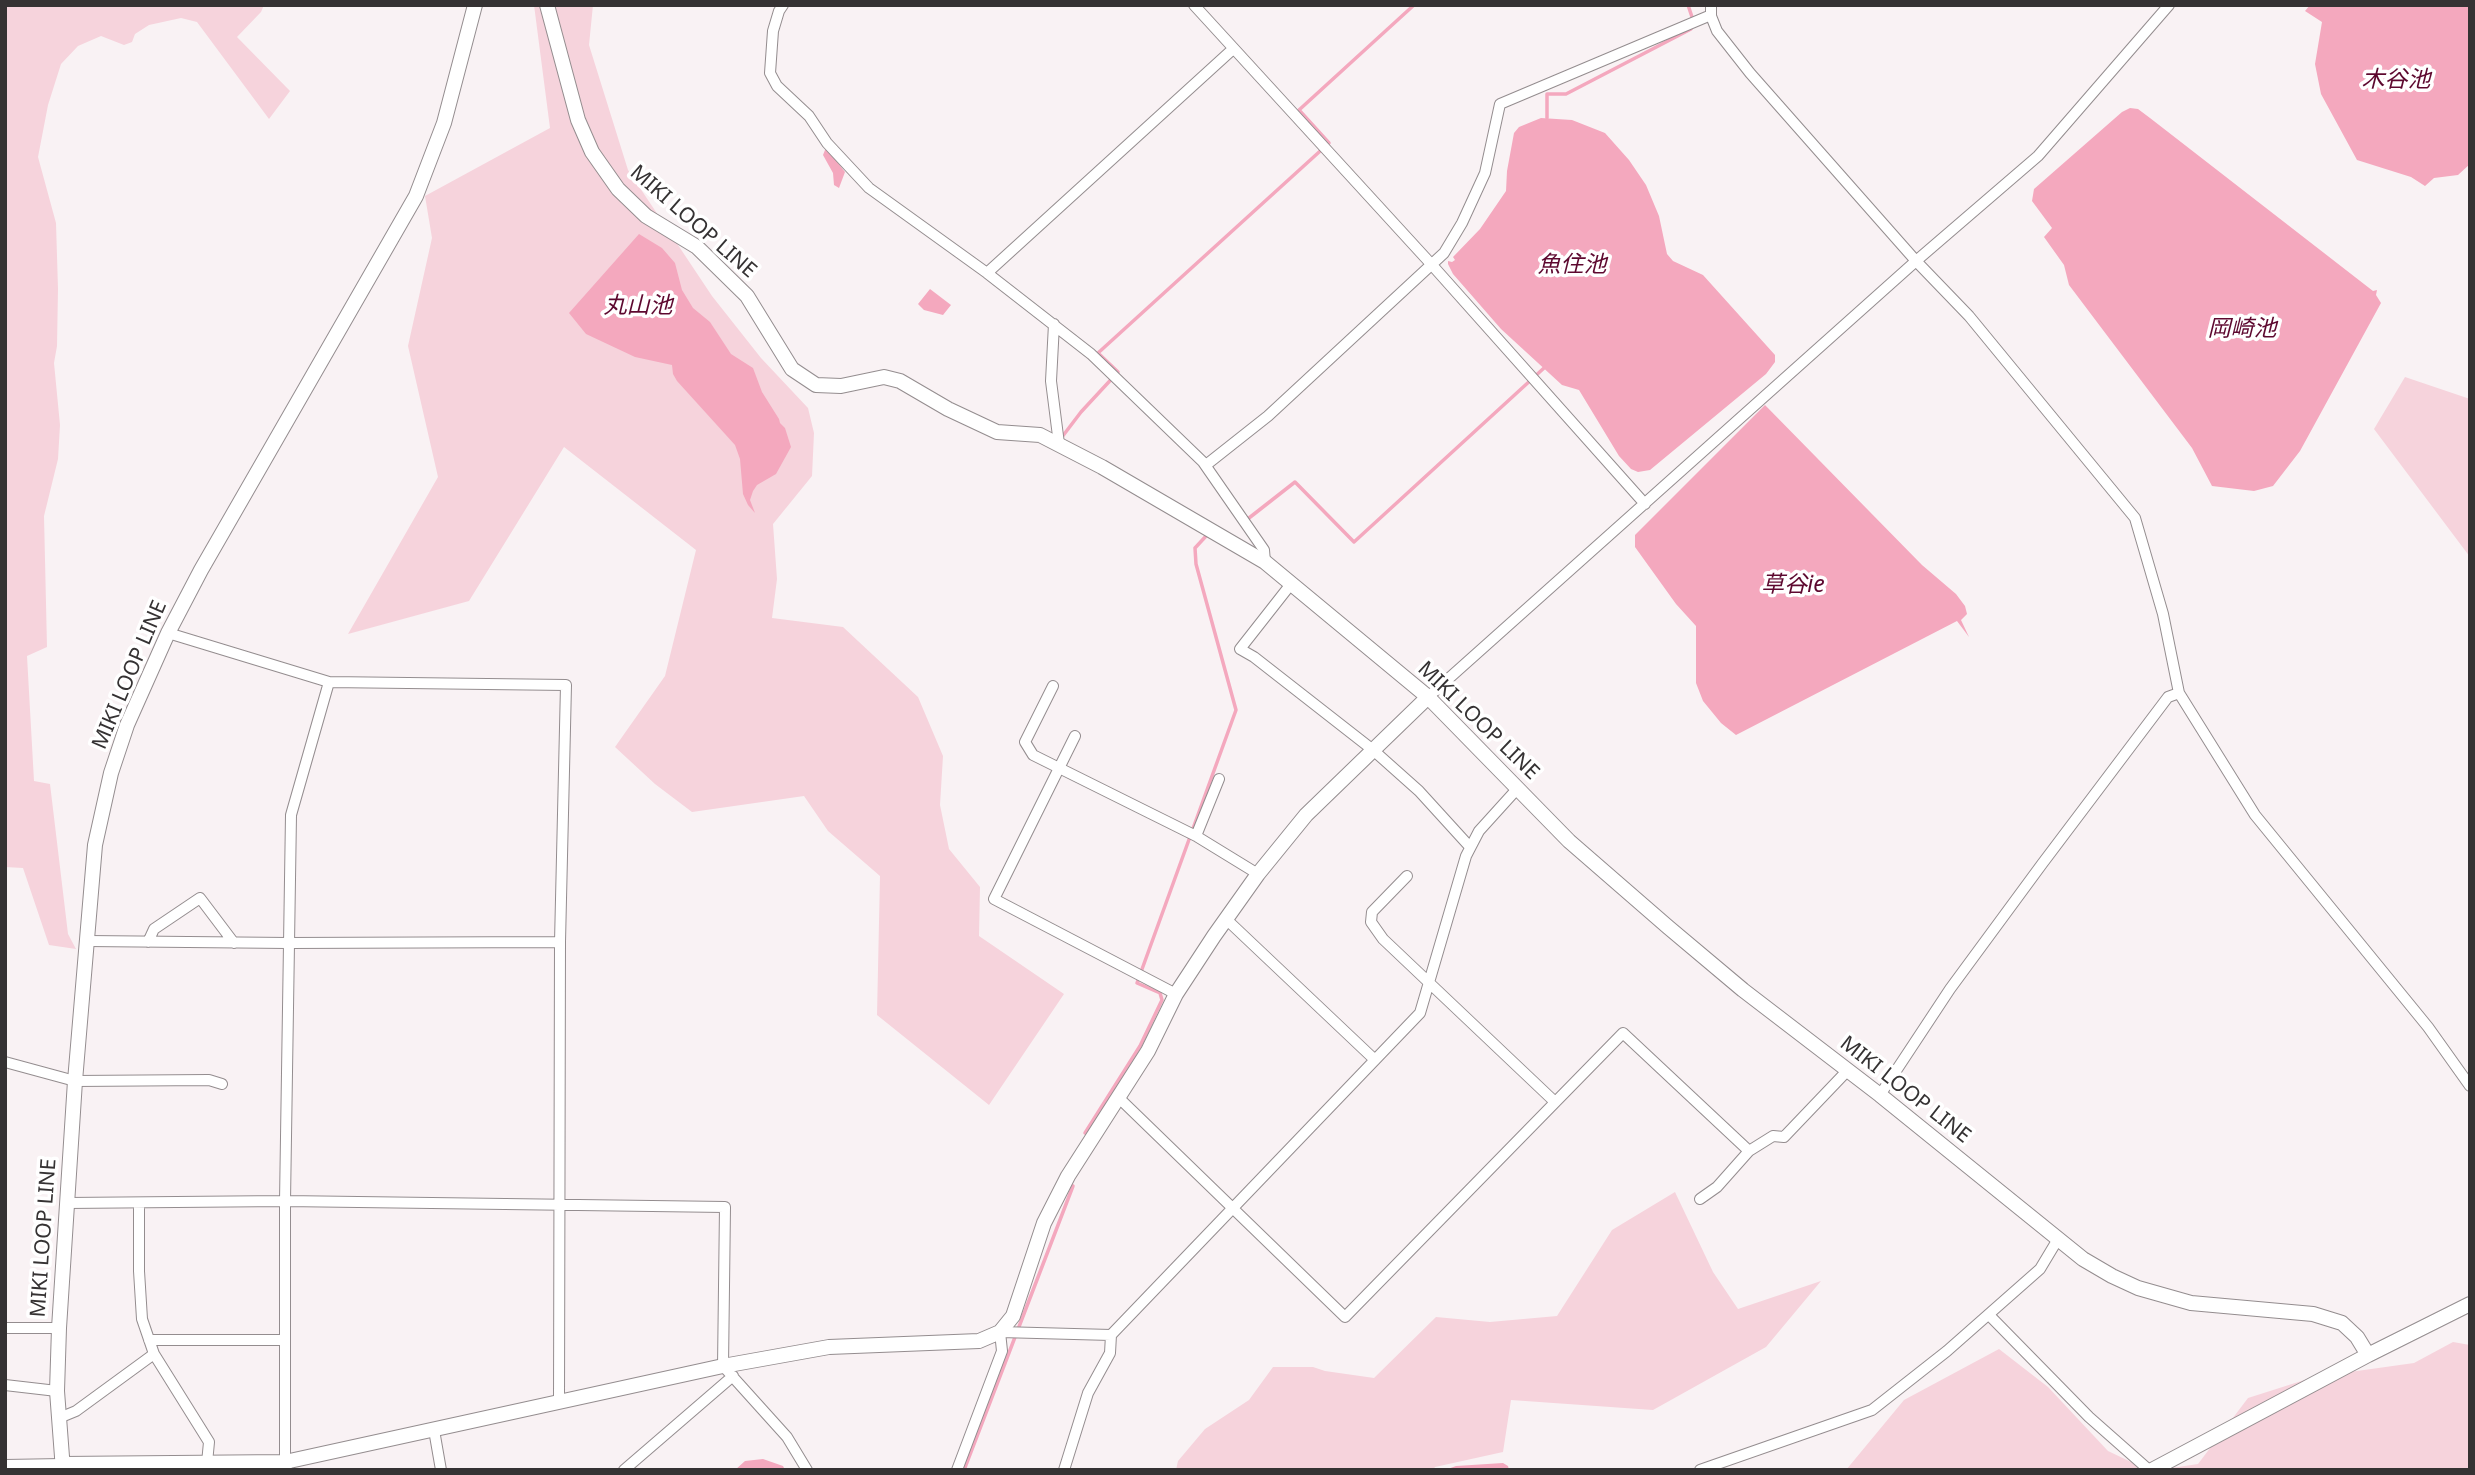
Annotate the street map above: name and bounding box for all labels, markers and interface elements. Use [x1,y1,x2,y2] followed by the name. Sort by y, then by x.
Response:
[2362,66,2430,94] water label: 木谷池
[625,160,761,284] street label: MIKI LOOP LINE
[1538,251,1606,279] water label: 魚住池
[604,292,672,320] water label: 丸山池
[2208,315,2276,343] water label: 岡崎池
[1761,571,1825,599] water label: 草谷ie
[87,597,173,753] street label: MIKI LOOP LINE
[1412,657,1544,785] street label: MIKI LOOP LINE
[1835,1031,1975,1149] street label: MIKI LOOP LINE
[26,1158,62,1318] street label: MIKI LOOP LINE

